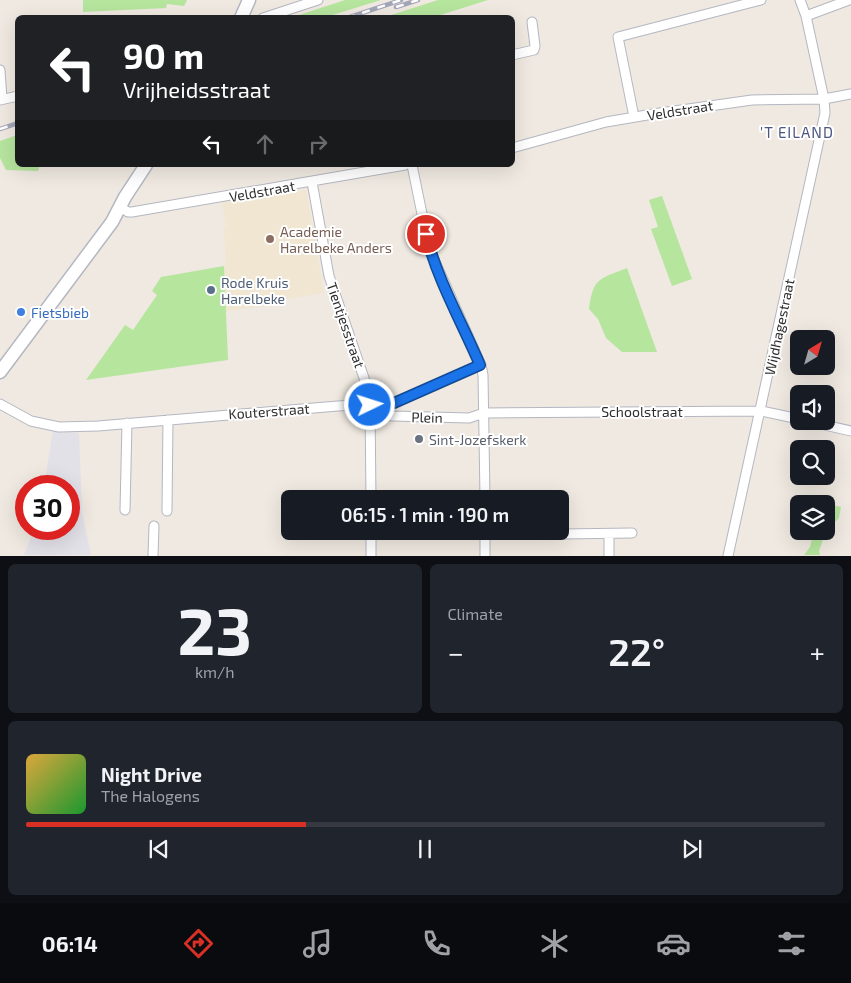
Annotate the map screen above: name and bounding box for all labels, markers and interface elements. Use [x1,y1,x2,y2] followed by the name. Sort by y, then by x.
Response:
[123,34,204,76] text: 90 m
[40,35,105,100] icon: left
[123,76,270,102] text: Vrijheidsstraat
[646,96,714,124] street label: Veldstraat
[760,123,834,141] district label: 'T EILAND
[198,130,226,158] icon: left
[251,130,279,158] icon: ahead
[304,130,332,158] icon: right
[228,177,296,205] street label: Veldstraat
[405,213,447,255] pin
[412,220,440,248] icon: arrive
[280,223,392,256] place label: Academie Harelbeke Anders
[264,233,276,245] marker: Academie Harelbeke Anders
[221,274,289,307] place label: Rode Kruis Harelbeke
[760,277,798,377] street label: Wijdhagestraat
[323,280,369,370] street label: Tientjesstraat
[205,284,217,296] marker: Rode Kruis Harelbeke
[31,304,89,321] place label: Fietsbieb
[15,306,27,318] marker: Fietsbieb
[790,330,835,375] north arrow
[790,330,835,540] map controls
[343,378,395,430] position arrow
[790,385,835,430] button: sound
[228,400,310,422] street label: Kouterstraat
[601,403,683,420] street label: Schoolstraat
[411,408,443,426] street label: Plein
[429,431,526,448] place label: Sint-Jozefskerk
[413,433,425,445] marker: Sint-Jozefskerk
[790,440,835,485] button: search
[15,475,80,540] speed limit sign: 30
[790,495,835,540] button: layers
[341,503,509,526] text: 06:15 · 1 min · 190 m
[177,590,252,668] text: 23
[448,604,503,623] text: Climate
[608,628,665,674] text: 22°
[448,635,464,669] text: −
[810,635,825,669] text: +
[195,662,235,681] text: km/h
[101,763,202,786] text: Night Drive
[101,786,200,805] text: The Halogens
[145,835,173,863] icon: previous
[411,835,439,863] icon: pause
[678,835,706,863] icon: next
[181,926,216,961] icon: directions
[300,926,335,961] icon: music
[419,926,454,961] icon: phone
[537,926,572,961] icon: climate
[656,926,691,961] icon: car
[774,926,809,961] icon: filters
[42,930,98,956] text: 06:14

